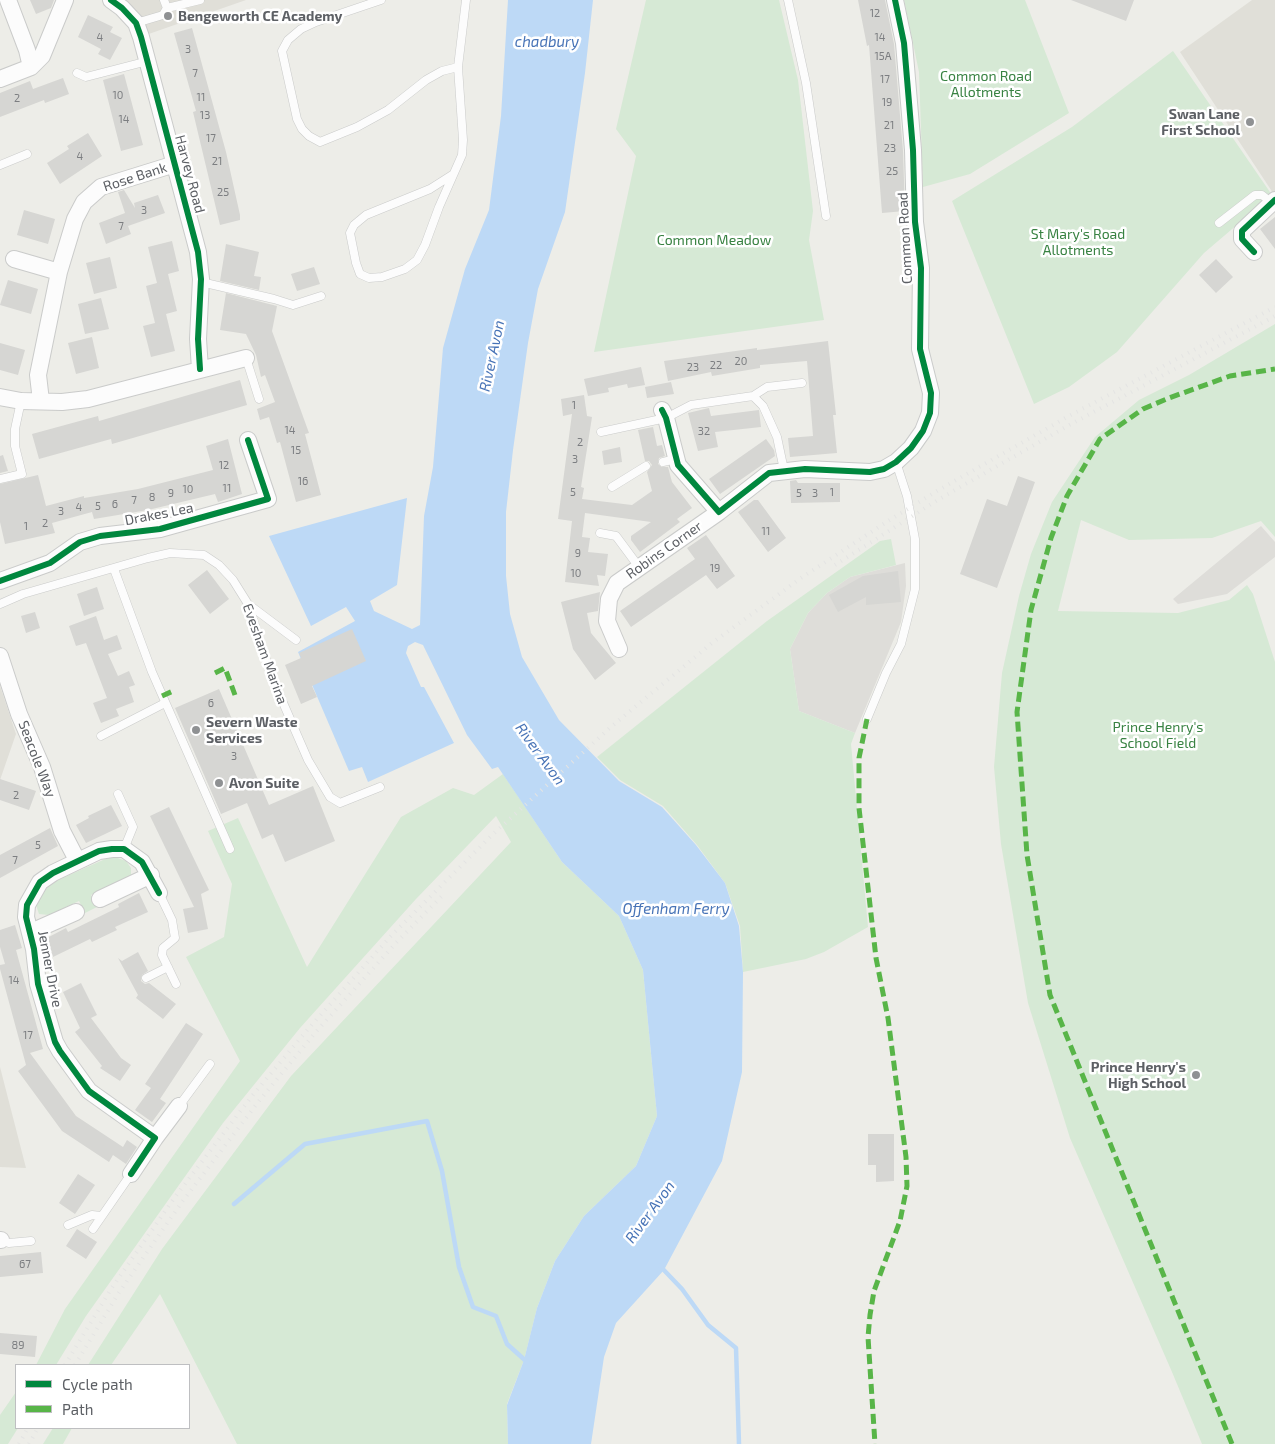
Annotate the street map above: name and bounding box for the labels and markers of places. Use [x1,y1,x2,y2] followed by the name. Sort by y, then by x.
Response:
[178,8,343,24] place label: Bengeworth CE Academy
[162,10,174,22] marker: Bengeworth CE Academy
[1161,106,1240,138] place label: Swan Lane First School
[1244,116,1256,128] marker: Swan Lane First School
[206,714,298,746] place label: Severn Waste Services
[190,724,202,736] marker: Severn Waste Services
[229,775,299,791] place label: Avon Suite
[213,777,225,789] marker: Avon Suite
[1091,1059,1186,1092] place label: Prince Henry's High School
[1190,1069,1202,1081] marker: Prince Henry's High School

